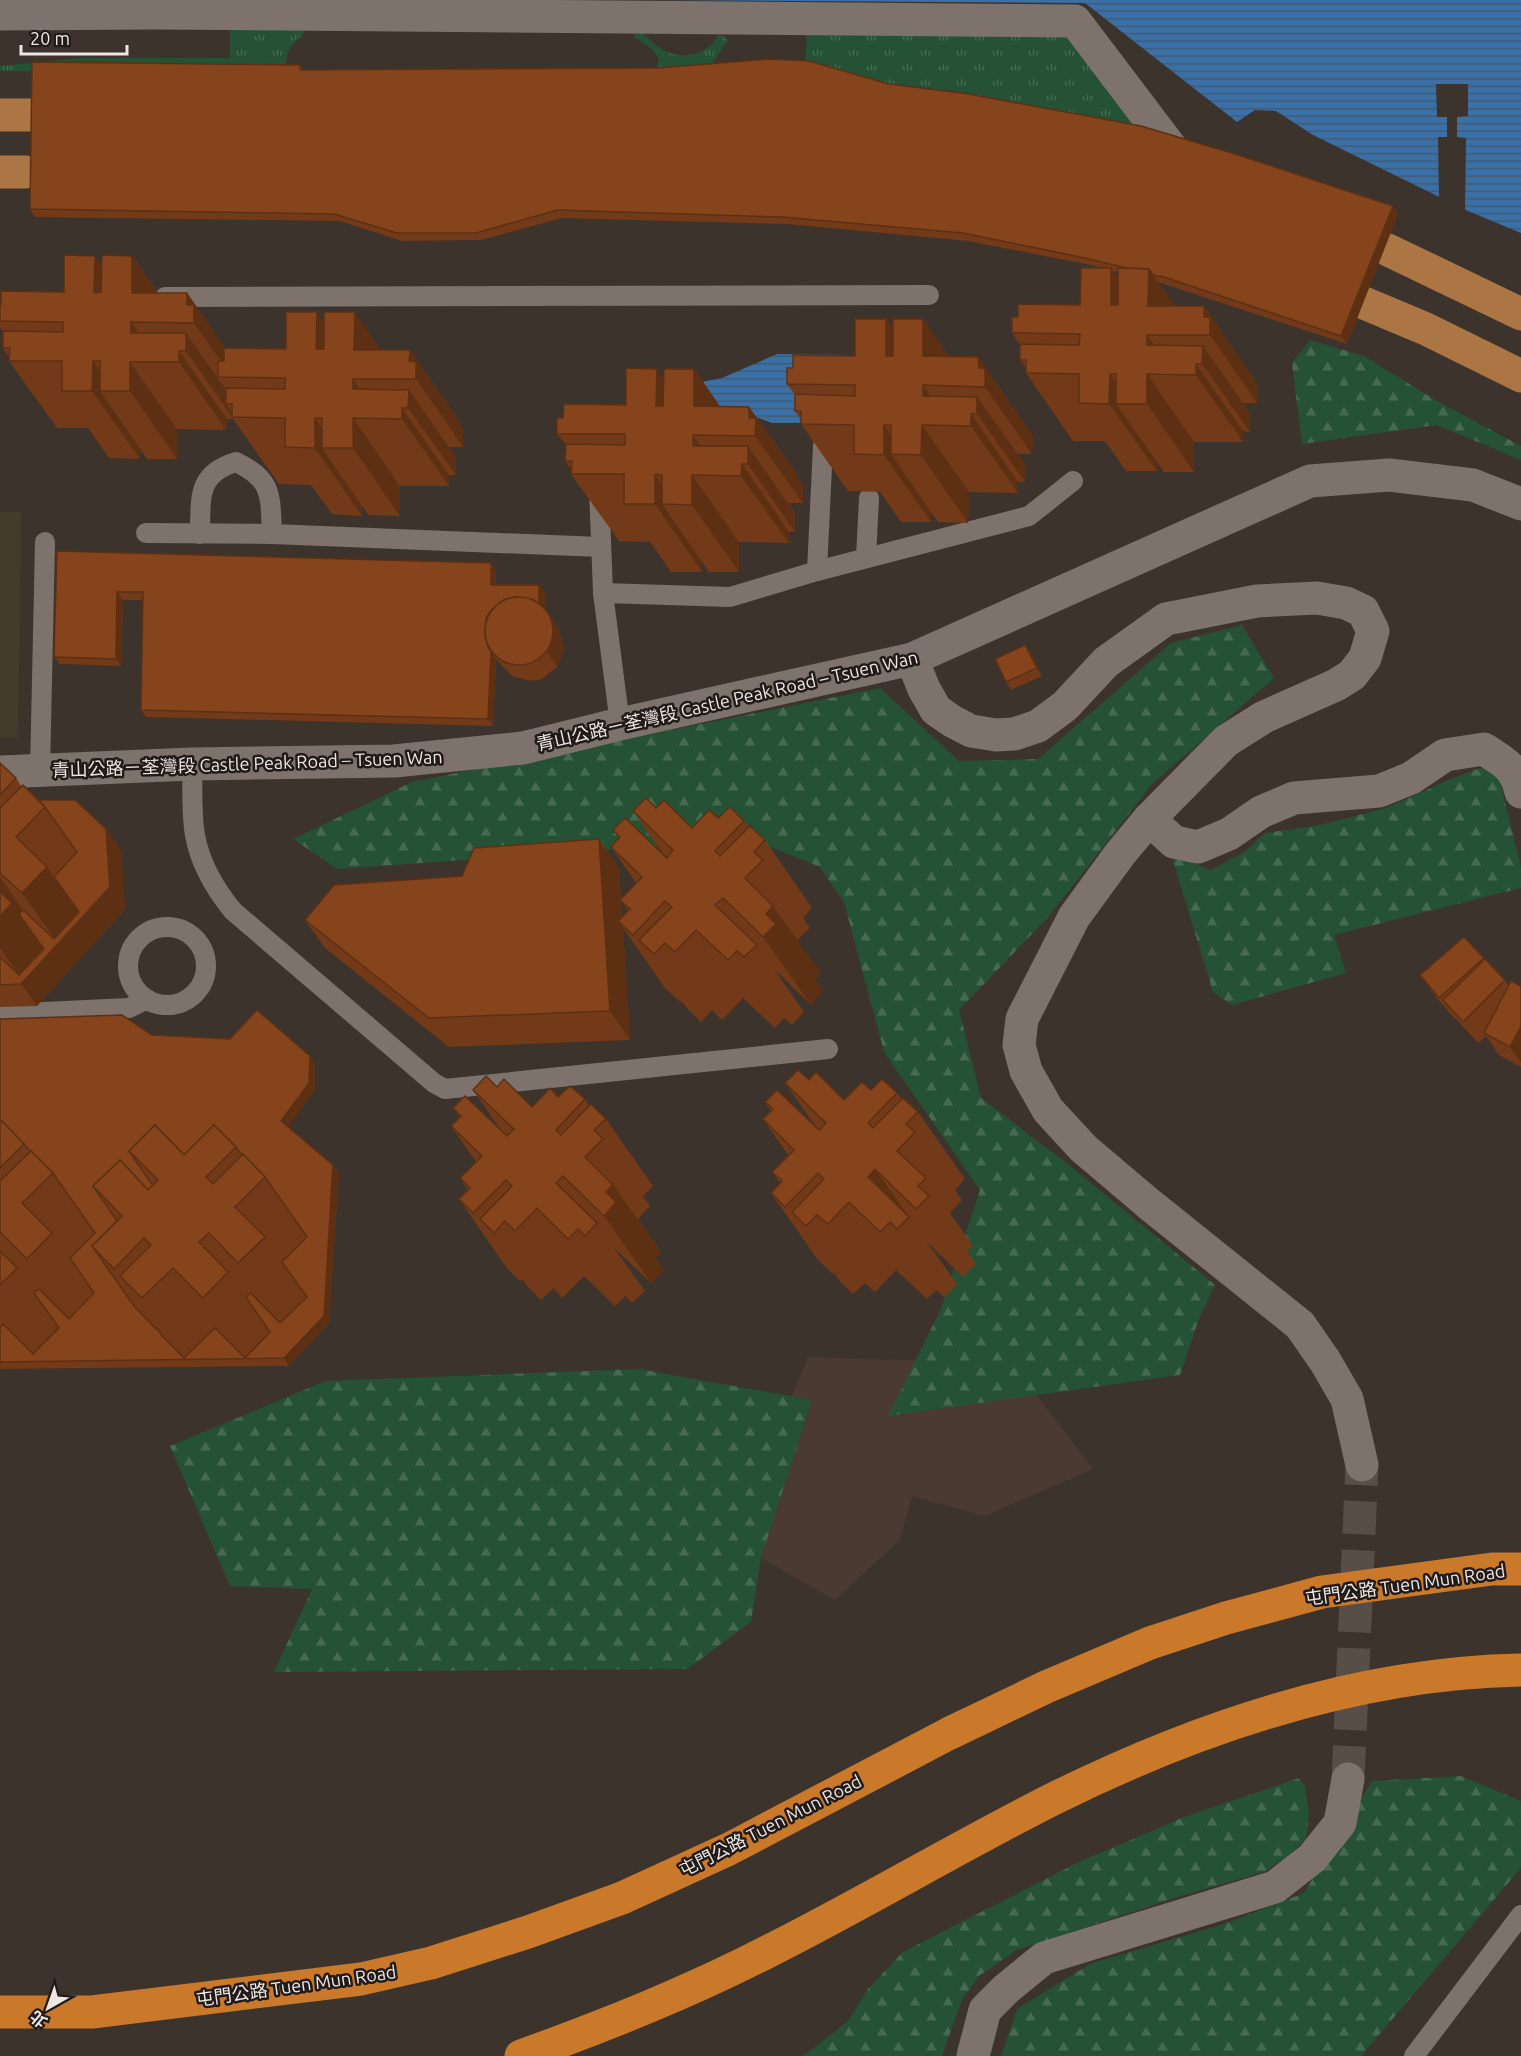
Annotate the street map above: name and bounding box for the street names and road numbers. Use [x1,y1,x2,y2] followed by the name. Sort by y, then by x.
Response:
[534,646,920,754] street label: 青山公路－荃灣段 Castle Peak Road – Tsuen Wan
[51,746,443,780] street label: 青山公路－荃灣段 Castle Peak Road – Tsuen Wan
[1304,1560,1506,1608] street label: 屯門公路 Tuen Mun Road
[675,1770,865,1880] street label: 屯門公路 Tuen Mun Road
[195,1961,397,2009] street label: 屯門公路 Tuen Mun Road

